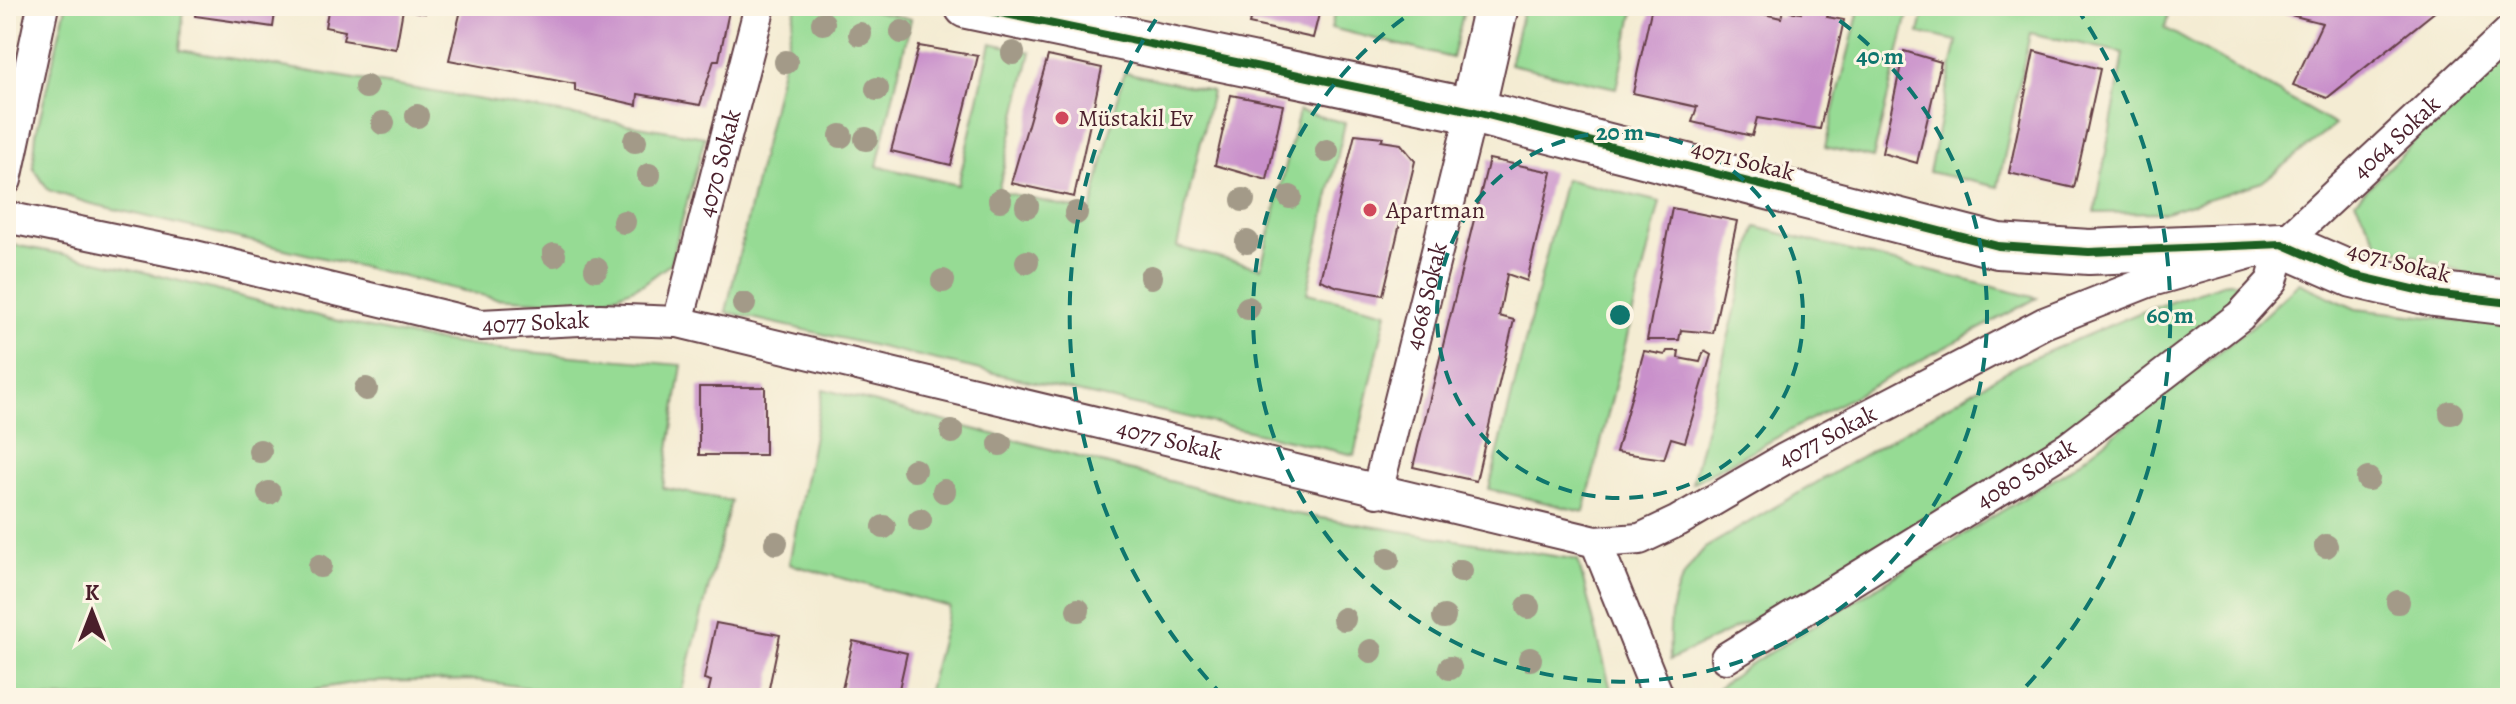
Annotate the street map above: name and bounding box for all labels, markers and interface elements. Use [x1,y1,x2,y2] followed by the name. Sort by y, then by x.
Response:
[1856,40,1904,72] text: 40 m
[2345,88,2447,186] street label: 4064 Sokak
[1078,102,1193,134] place label: Müstakil Ev
[690,106,749,221] street label: 4070 Sokak
[1053,109,1071,127] marker: Müstakil Ev
[1596,116,1644,148] text: 20 m
[1688,132,1798,188] street label: 4071 Sokak
[1385,194,1485,226] place label: Apartman
[1361,201,1379,219] marker: Apartman
[2344,234,2454,290] street label: 4071 Sokak
[1397,239,1455,353] street label: 4068 Sokak
[2146,299,2194,331] text: 60 m
[1606,301,1634,329] centre of rings
[481,304,590,341] street label: 4077 Sokak
[1772,397,1882,475] street label: 4077 Sokak
[1114,412,1226,468] street label: 4077 Sokak
[1970,431,2082,516] street label: 4080 Sokak
[52,572,132,652] north arrow
[85,578,100,608] text: K

